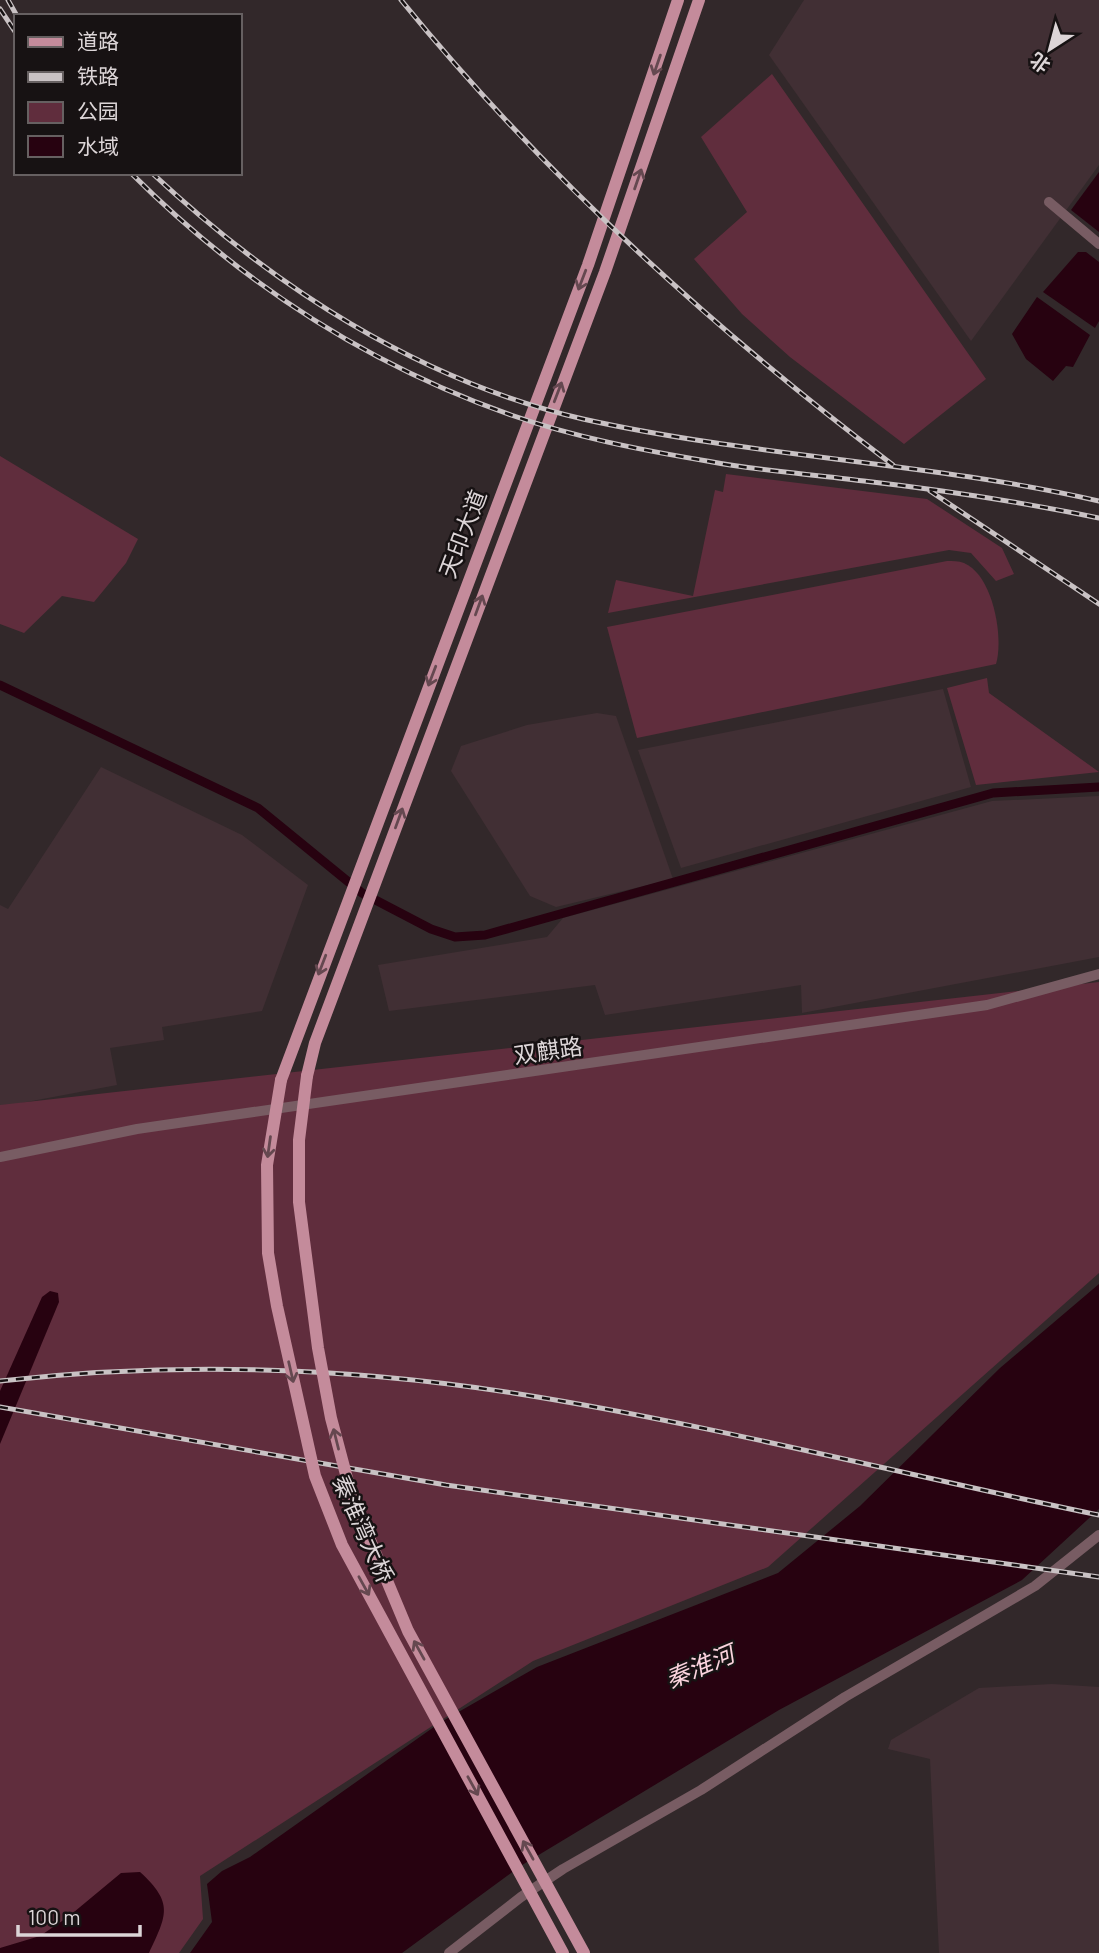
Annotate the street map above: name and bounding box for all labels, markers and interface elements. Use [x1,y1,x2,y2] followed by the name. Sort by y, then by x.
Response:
[14,14,242,175] legend
[1015,14,1085,84] north arrow
[77,28,119,53] text: 道路
[1025,48,1054,78] text: 北
[650,53,662,75] one-way arrow
[77,63,119,88] text: 铁路
[77,98,119,123] text: 公园
[77,133,119,158] text: 水域
[633,168,645,190] one-way arrow
[575,268,588,290] one-way arrow
[553,381,566,403] one-way arrow
[433,486,492,582] street label: 天印大道
[474,594,486,616] one-way arrow
[424,664,437,686] one-way arrow
[394,808,407,830] one-way arrow
[315,954,328,976] one-way arrow
[512,1031,584,1069] street label: 双麒路
[262,1135,275,1158] one-way arrow
[285,1360,299,1383] one-way arrow
[329,1428,342,1451] one-way arrow
[328,1470,400,1587] street label: 秦淮湾大桥
[357,1576,371,1596] one-way arrow
[661,1637,742,1693] water label: 秦淮河
[412,1641,426,1661] one-way arrow
[467,1775,480,1796] one-way arrow
[521,1840,535,1860] one-way arrow
[18,1894,140,1938] scale bar
[28,1904,81,1929] text: 100 m

